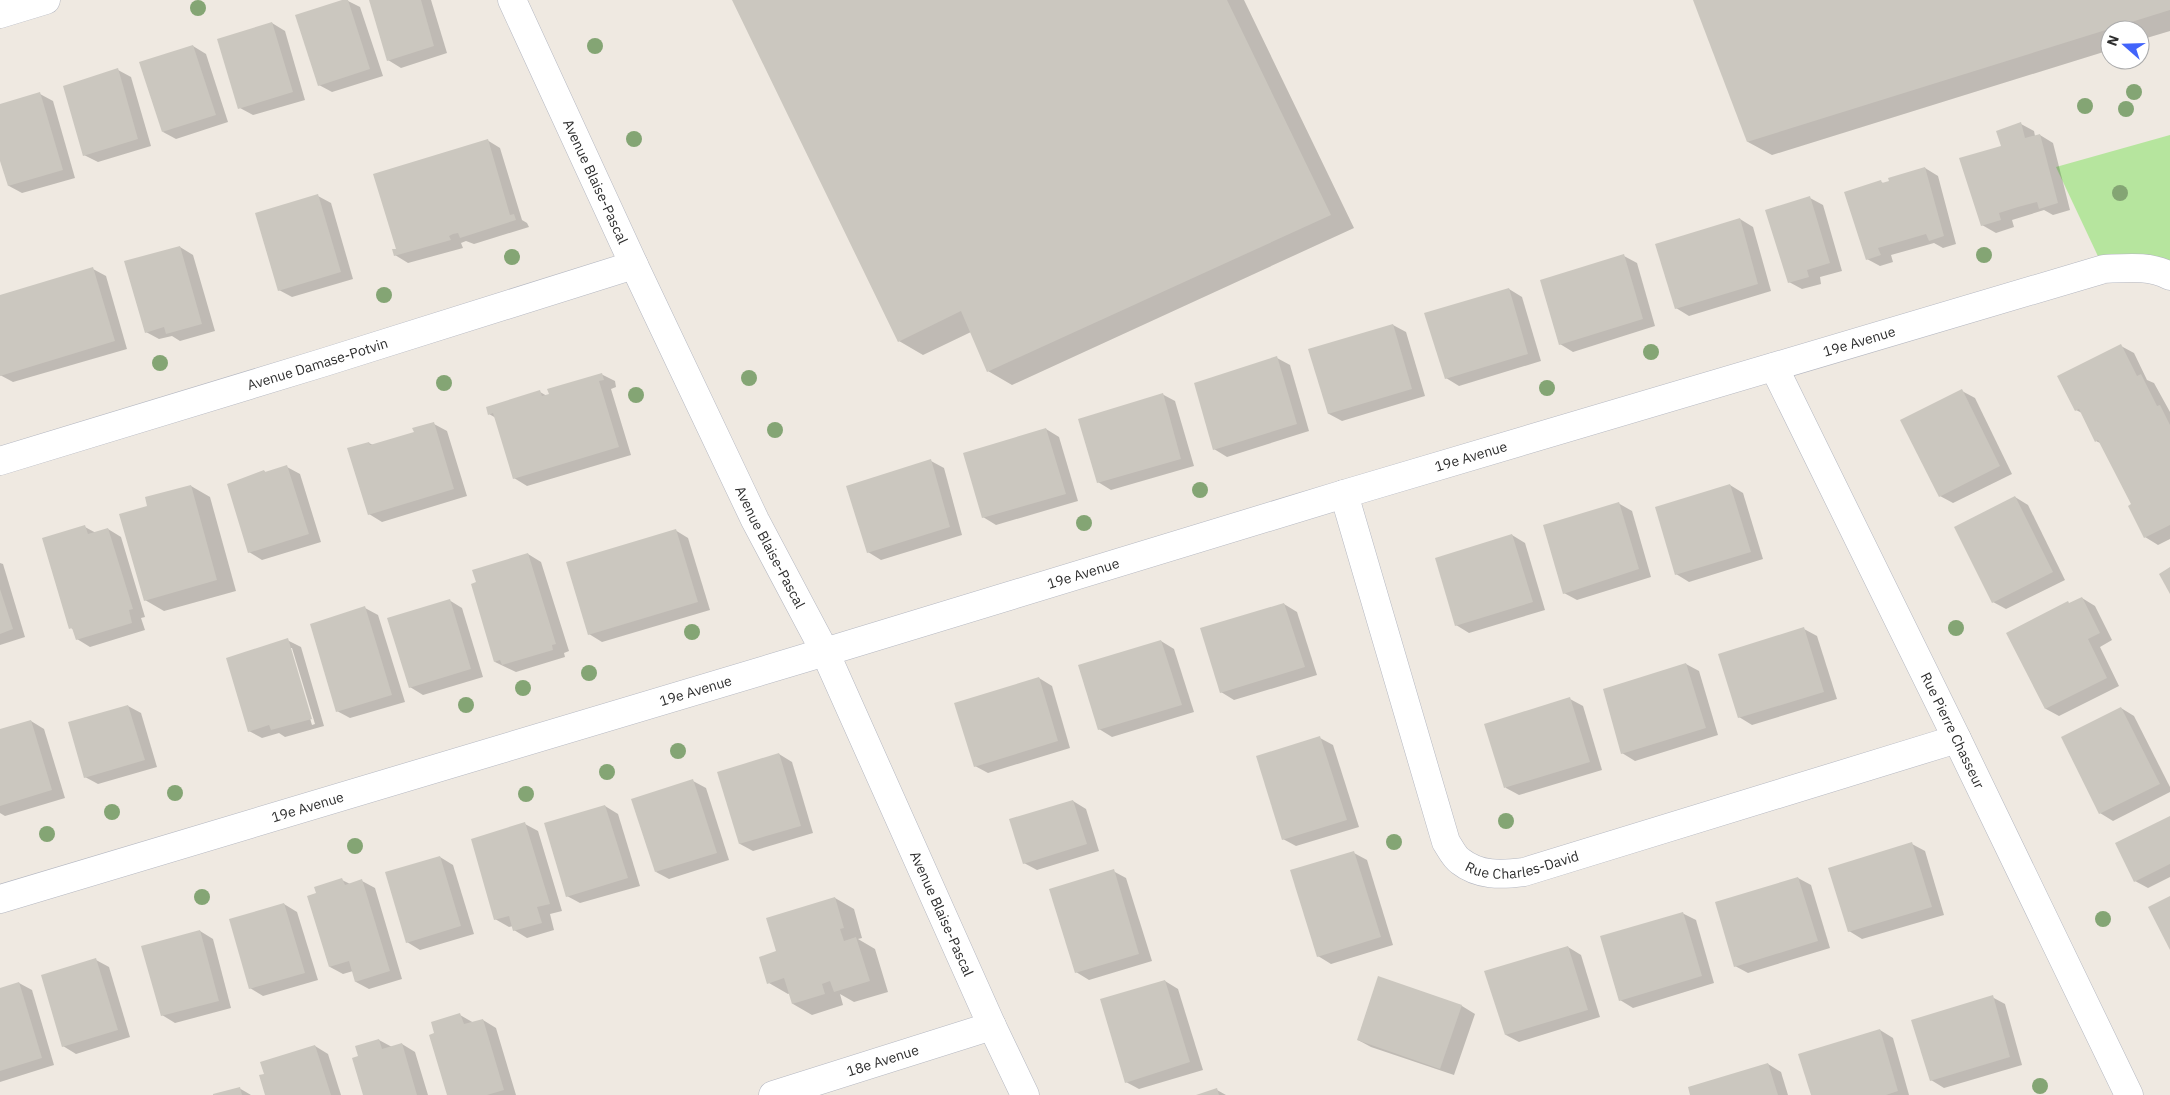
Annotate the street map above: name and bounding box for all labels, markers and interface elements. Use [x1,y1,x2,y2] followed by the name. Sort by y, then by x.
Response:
[2100,20,2150,70] north arrow
[2103,33,2123,48] text: N
[559,116,632,247] street label: Avenue Blaise-Pascal
[1821,322,1898,361] street label: 19e Avenue
[245,334,390,394] street label: Avenue Damase-Potvin
[1433,437,1509,476] street label: 19e Avenue
[731,483,809,612] street label: Avenue Blaise-Pascal
[1045,554,1122,593] street label: 19e Avenue
[1917,669,1989,792] street label: Rue Pierre Chasseur
[657,671,734,710] street label: 19e Avenue
[269,788,346,826] street label: 19e Avenue
[1462,847,1581,883] street label: Rue Charles-David
[906,848,978,979] street label: Avenue Blaise-Pascal
[844,1041,921,1080] street label: 18e Avenue

